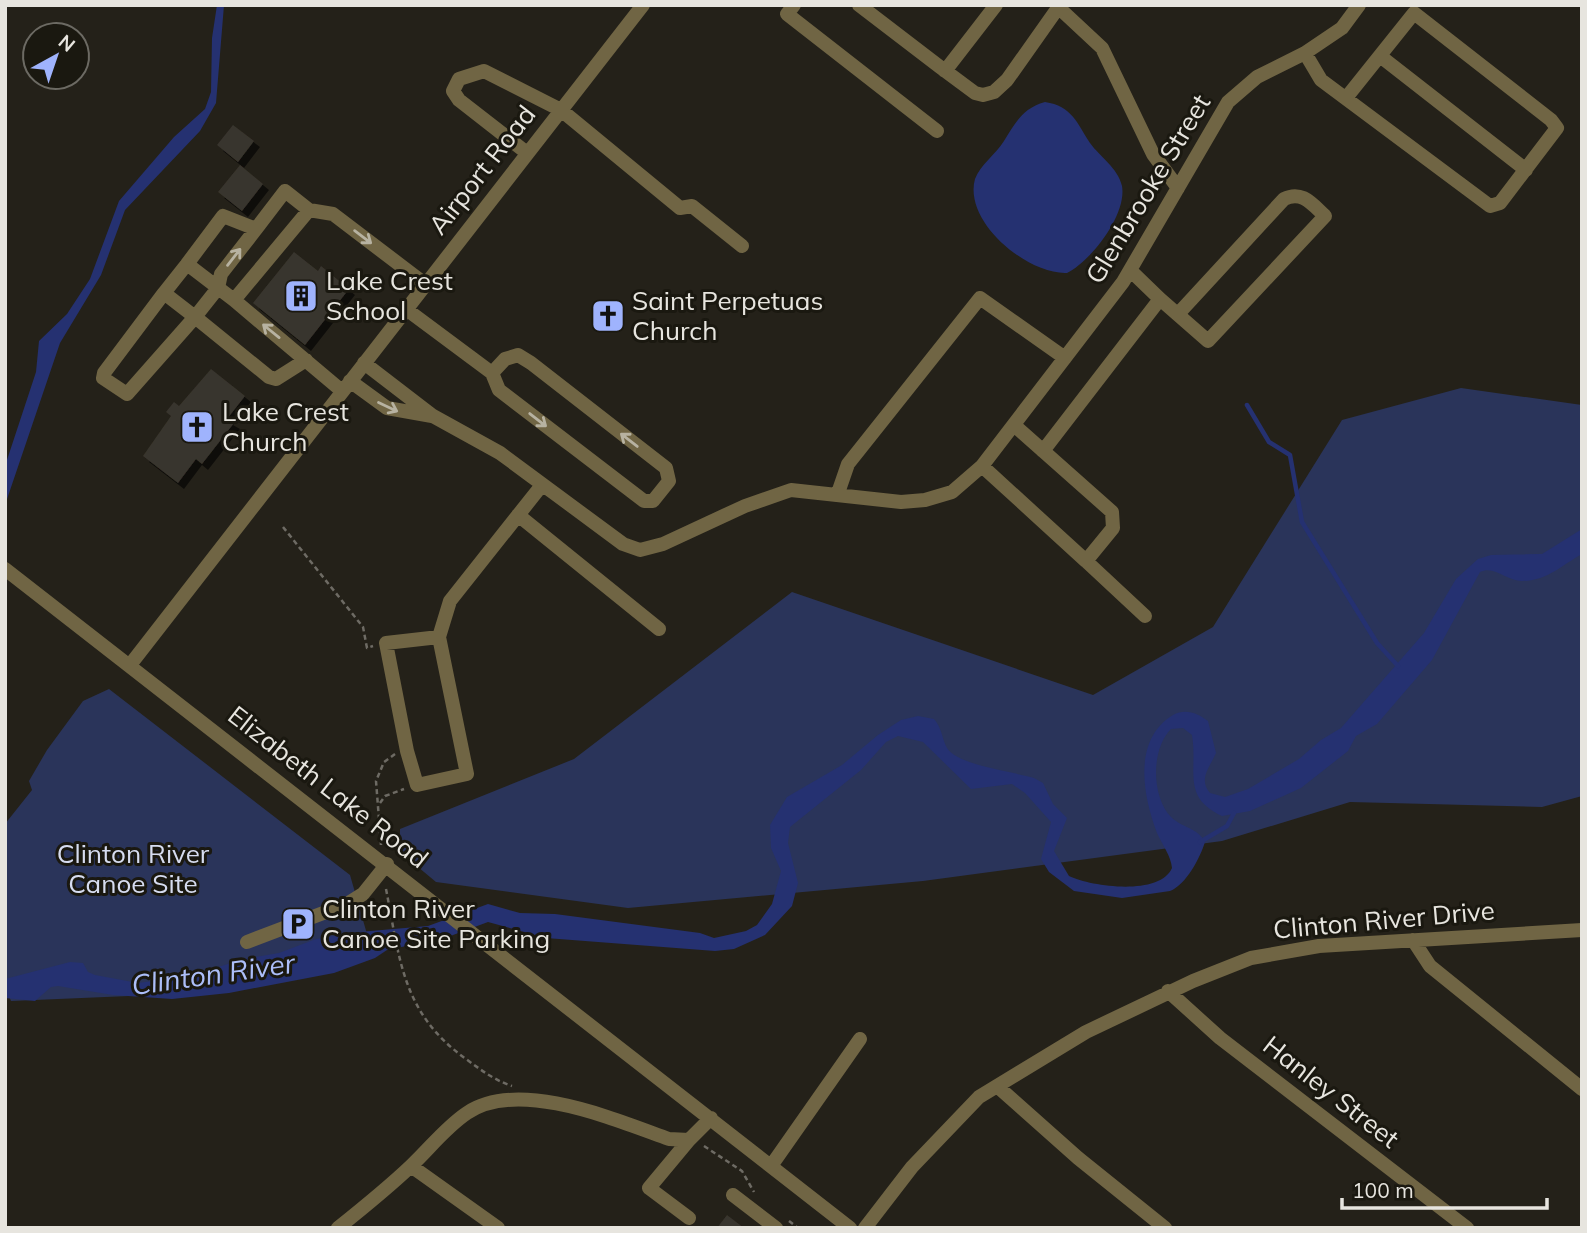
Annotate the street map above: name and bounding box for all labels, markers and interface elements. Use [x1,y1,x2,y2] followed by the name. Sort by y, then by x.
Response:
[21,21,91,91] north arrow
[54,29,80,57] text: N
[1078,88,1217,289] street label: Glenbrooke Street
[421,98,542,241] street label: Airport Road
[353,229,372,244] one-way arrow
[226,248,241,266] one-way arrow
[326,264,453,327] place label: Lake Crest School
[282,277,320,315] building icon: Lake Crest School
[632,284,823,347] place label: Saint Perpetuas Church
[589,297,627,335] church icon: Saint Perpetuas Church
[262,324,281,339] one-way arrow
[222,395,349,458] place label: Lake Crest Church
[377,401,398,414] one-way arrow
[178,408,216,446] church icon: Lake Crest Church
[529,413,547,428] one-way arrow
[621,432,639,447] one-way arrow
[222,698,435,875] street label: Elizabeth Lake Road
[57,837,210,900] park label: Clinton River Canoe Site
[322,892,550,955] place label: Clinton River Canoe Site Parking
[1272,893,1496,946] street label: Clinton River Drive
[279,905,317,943] parking icon: Clinton River Canoe Site Parking
[129,944,299,1002] water label: Clinton River
[1257,1028,1406,1155] street label: Hanley Street
[1342,1166,1547,1210] scale bar
[1352,1177,1414,1203] text: 100 m

